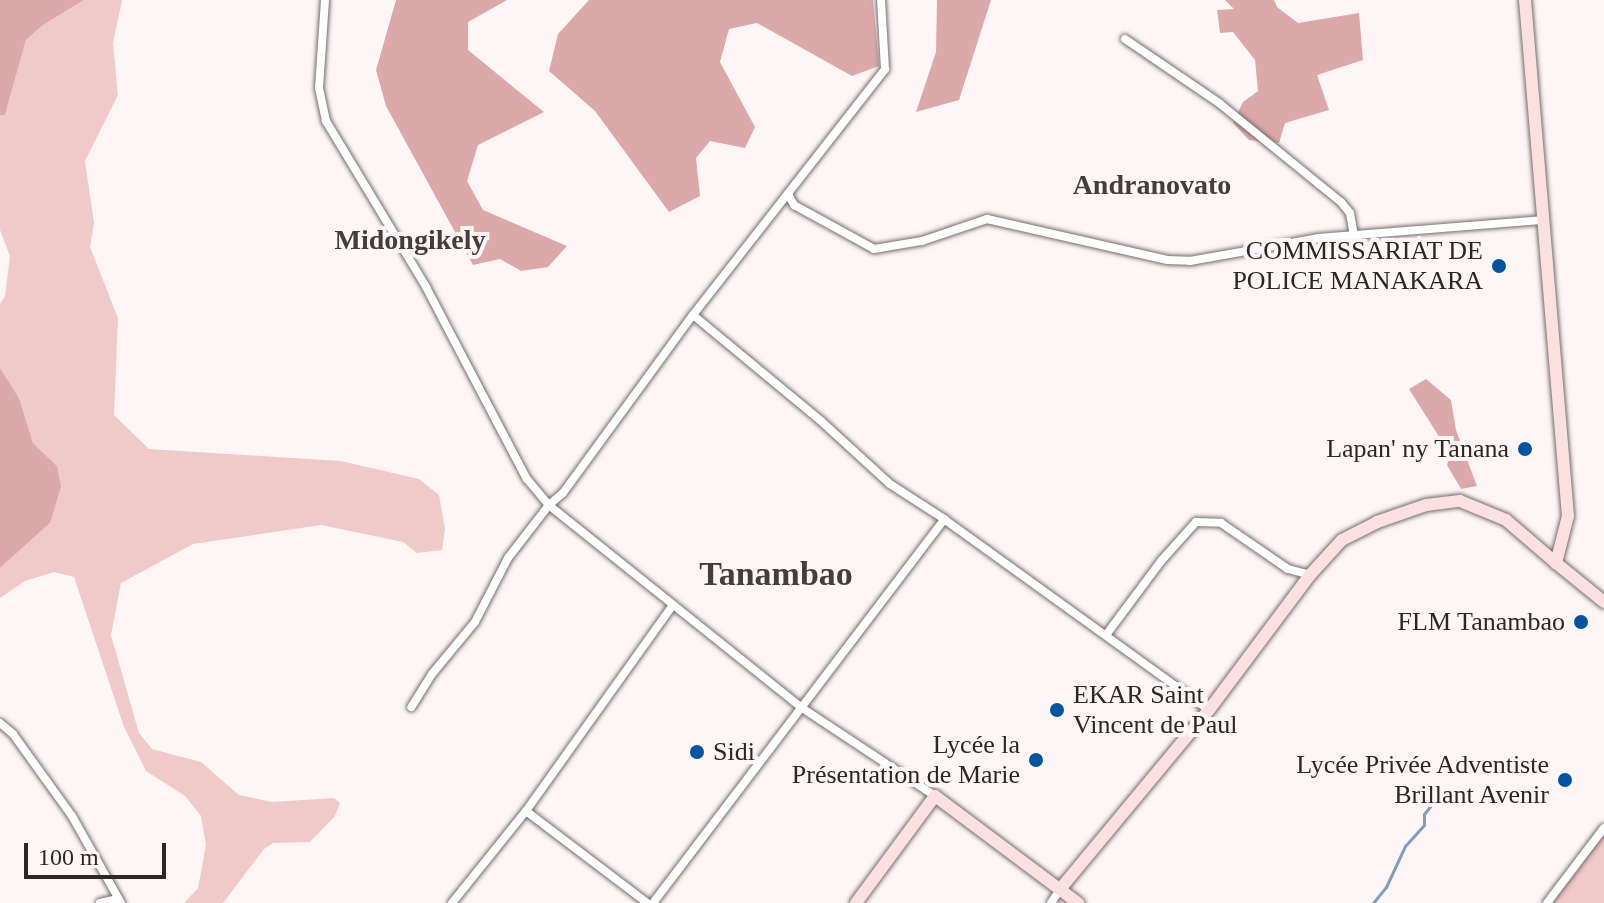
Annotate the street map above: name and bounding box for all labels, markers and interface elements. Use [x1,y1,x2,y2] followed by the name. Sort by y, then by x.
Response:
[1073,168,1231,202] district label: Andranovato
[335,223,485,257] district label: Midongikely
[1232,235,1483,296] place label: COMMISSARIAT DE POLICE MANAKARA
[1490,257,1508,275] marker: COMMISSARIAT DE POLICE MANAKARA
[1326,433,1509,465] place label: Lapan' ny Tanana
[1516,440,1534,458] marker: Lapan' ny Tanana
[699,554,853,594] district label: Tanambao
[1397,606,1565,638] place label: FLM Tanambao
[1572,613,1590,631] marker: FLM Tanambao
[1073,679,1238,740] place label: EKAR Saint Vincent de Paul
[1048,701,1066,719] marker: EKAR Saint Vincent de Paul
[792,729,1020,790] place label: Lycée la Présentation de Marie
[713,736,755,768] place label: Sidi
[688,743,706,761] marker: Sidi
[1295,749,1549,810] place label: Lycée Privée Adventiste Brillant Avenir
[1027,751,1045,769] marker: Lycée la Présentation de Marie
[1556,771,1574,789] marker: Lycée Privée Adventiste Brillant Avenir
[28,827,170,877] scale bar
[38,844,99,870] text: 100 m

